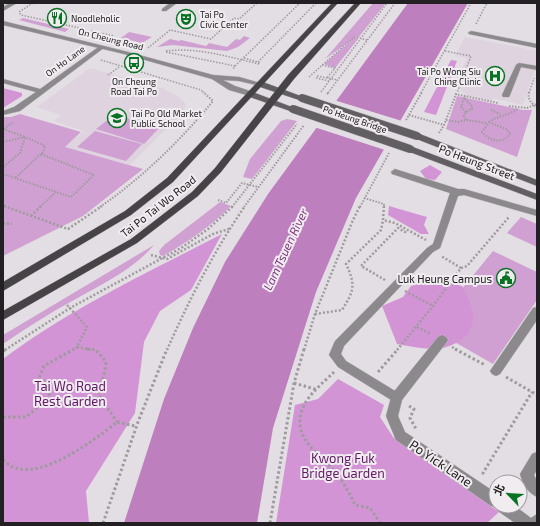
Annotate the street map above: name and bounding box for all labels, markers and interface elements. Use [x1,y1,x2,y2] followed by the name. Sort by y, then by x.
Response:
[46,7,68,29] restaurant icon: Noodleholic
[175,8,197,30] theatre icon: Tai Po Civic Center
[200,9,248,30] place label: Tai Po Civic Center
[71,13,120,24] place label: Noodleholic
[77,26,145,52] street label: On Cheung Road
[43,43,87,79] street label: On Ho Lane
[123,52,145,74] bus stop icon: On Cheung Road Tai Po
[484,65,506,87] hospital icon: Tai Po Wong Siu Ching Clinic
[417,66,482,87] place label: Tai Po Wong Siu Ching Clinic
[111,76,157,97] place label: On Cheung Road Tai Po
[322,103,389,135] street label: Po Heung Bridge
[106,107,128,129] school or university icon: Tai Po Old Market Public School
[131,108,203,129] place label: Tai Po Old Market Public School
[437,142,517,182] street label: Po Heung Street
[118,173,198,239] street label: Tai Po Tai Wo Road
[260,206,310,292] water label: Lam Tsuen River
[495,267,517,289] public building icon: Luk Heung Campus
[397,272,492,285] place label: Luk Heung Campus
[34,378,106,409] park label: Tai Wo Road Rest Garden
[407,436,475,490] street label: Po Yick Lane
[301,450,385,481] park label: Kwong Fuk Bridge Garden
[488,474,528,514] north arrow
[490,482,507,497] text: 北

